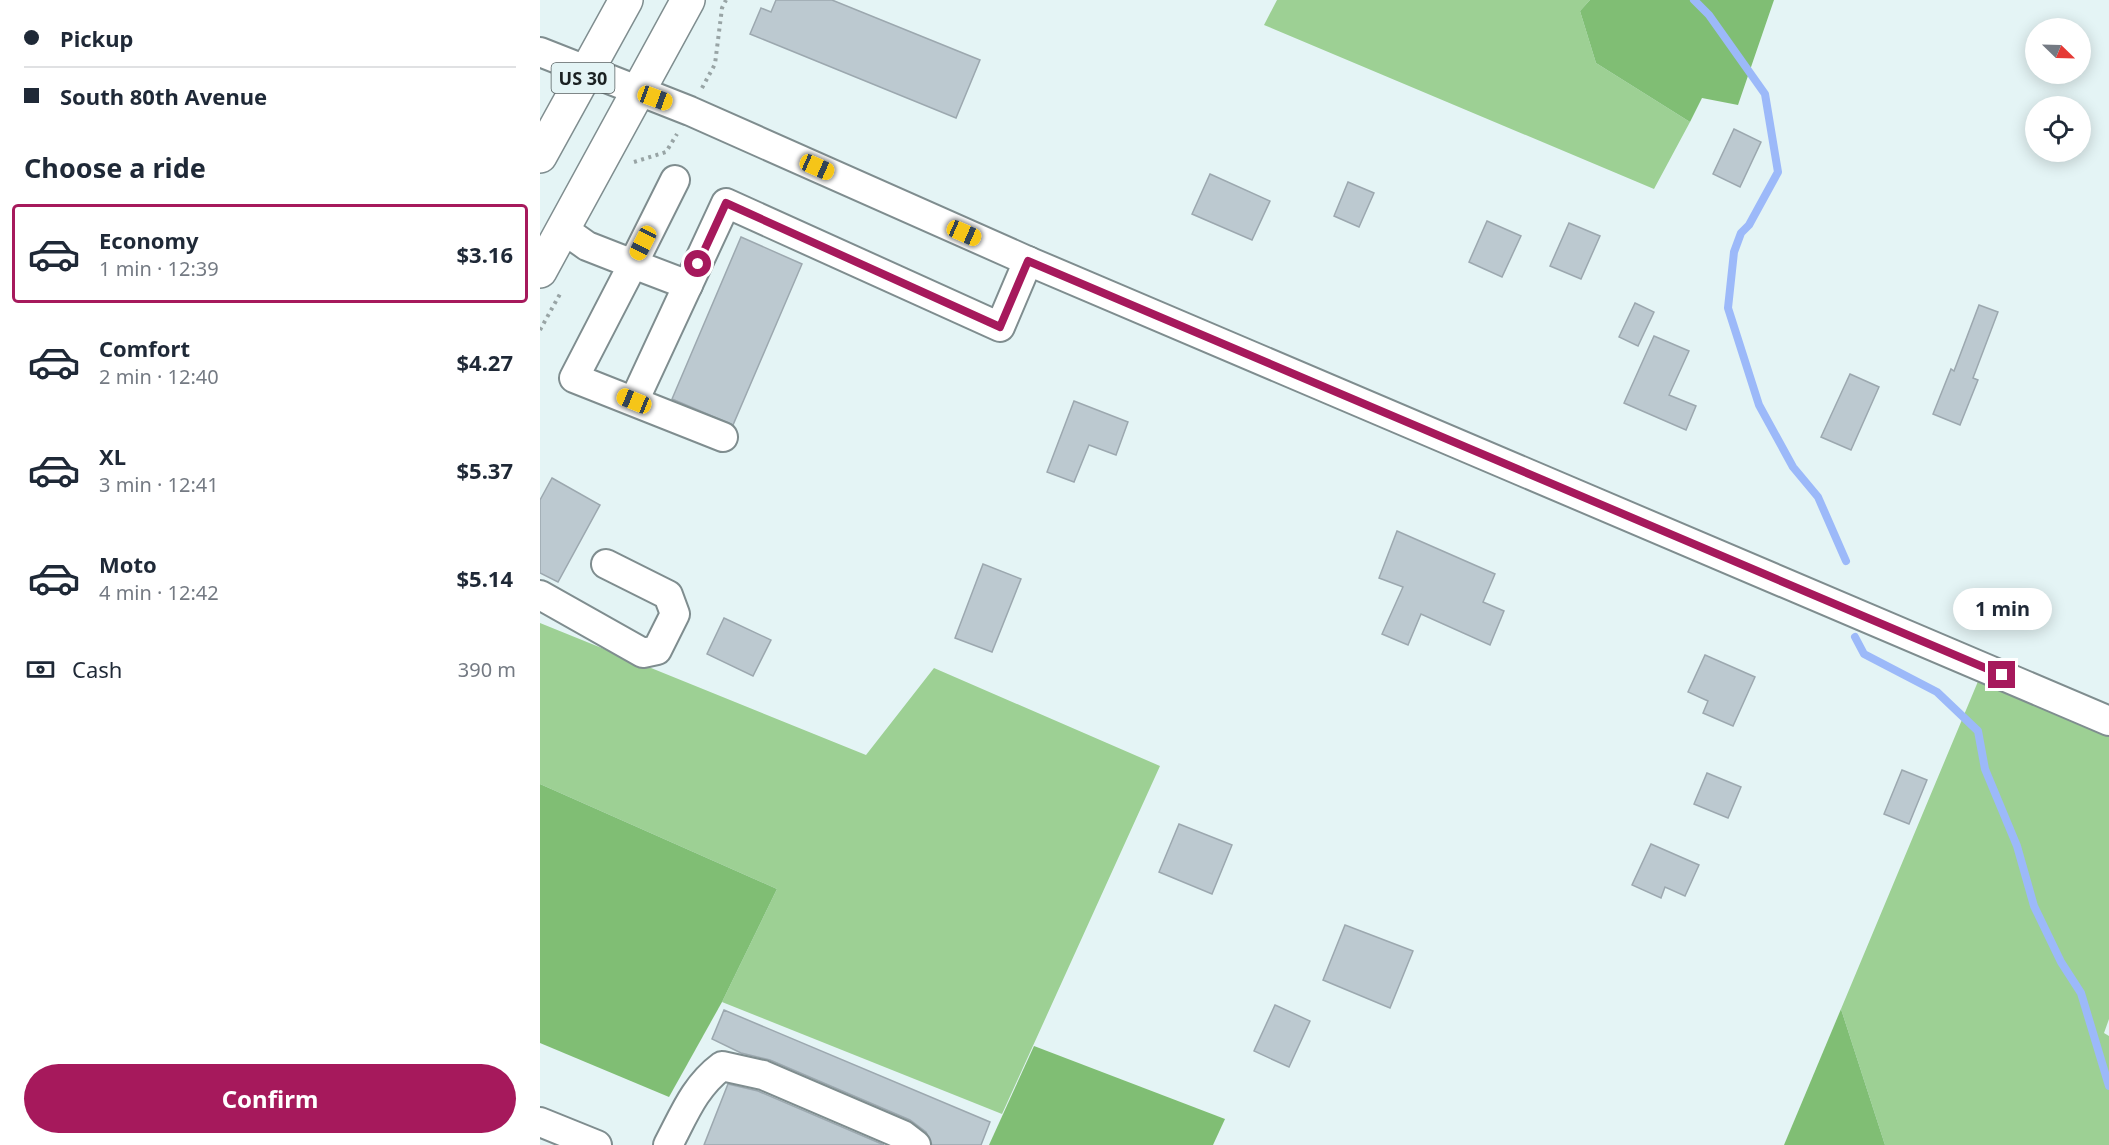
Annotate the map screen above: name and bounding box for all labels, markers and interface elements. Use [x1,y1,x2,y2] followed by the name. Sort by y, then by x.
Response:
[2025,18,2091,84] north arrow
[2025,18,2091,162] map controls
[60,23,133,53] text: Pickup
[552,63,614,93] road number: US 30
[60,81,267,111] text: South 80th Avenue
[635,83,675,113] car
[2025,96,2091,162] button: locate
[24,149,206,186] text: Choose a ride
[797,151,837,183] car
[944,217,984,249] car
[627,223,659,263] car
[99,225,198,255] text: Economy
[27,227,81,281] icon: car
[456,239,513,269] text: $3.16
[684,250,711,277] route start
[99,255,219,282] text: 1 min · 12:39
[99,333,190,363] text: Comfort
[27,335,81,389] icon: car
[456,347,513,377] text: $4.27
[99,363,219,390] text: 2 min · 12:40
[614,386,654,416] car
[99,441,126,471] text: XL
[27,443,81,497] icon: car
[456,455,513,485] text: $5.37
[99,471,219,498] text: 3 min · 12:41
[99,549,157,579] text: Moto
[27,551,81,605] icon: car
[456,563,513,593] text: $5.14
[99,579,219,606] text: 4 min · 12:42
[1952,588,2052,630] callout: 1 min
[1975,595,2030,622] text: 1 min
[24,653,57,686] icon: cash
[72,654,122,684] text: Cash
[458,656,516,683] text: 390 m
[1988,661,2015,688] route end
[24,1064,516,1133] button: Confirm

